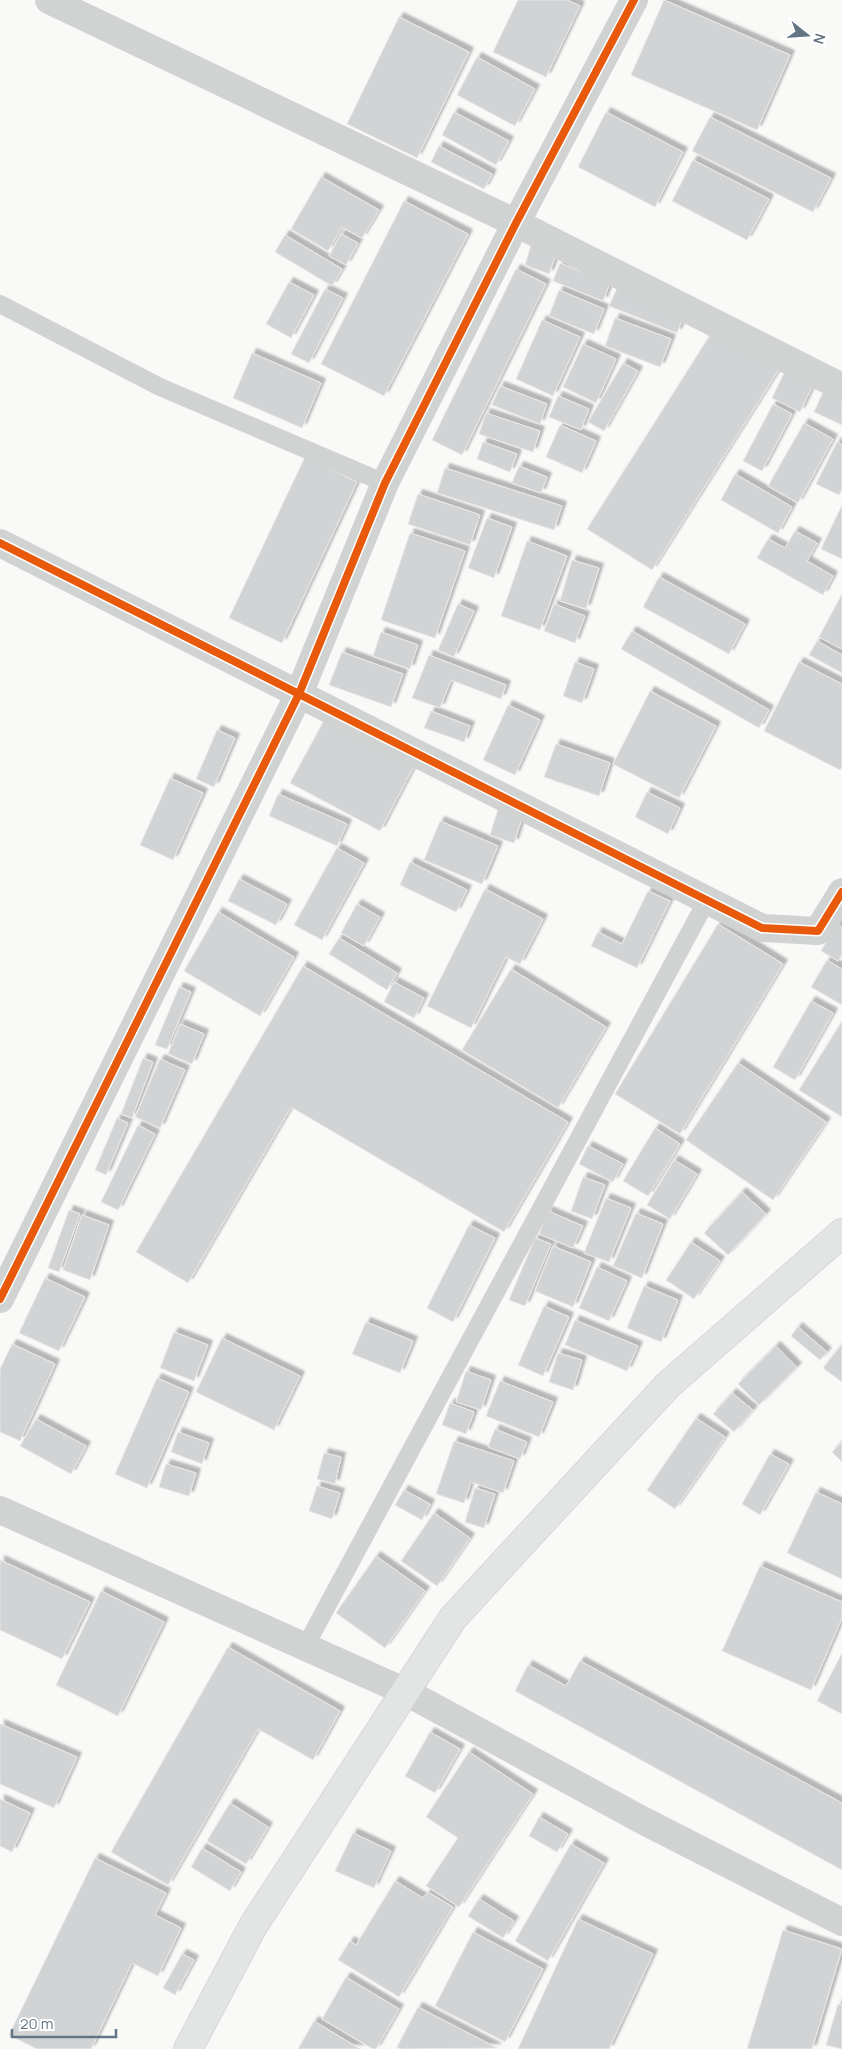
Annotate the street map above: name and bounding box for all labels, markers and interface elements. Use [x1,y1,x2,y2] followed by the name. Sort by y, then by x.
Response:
[782,10,832,60] north arrow
[809,31,830,47] text: N
[12,2006,116,2038] scale bar
[20,2013,53,2034] text: 20 m

